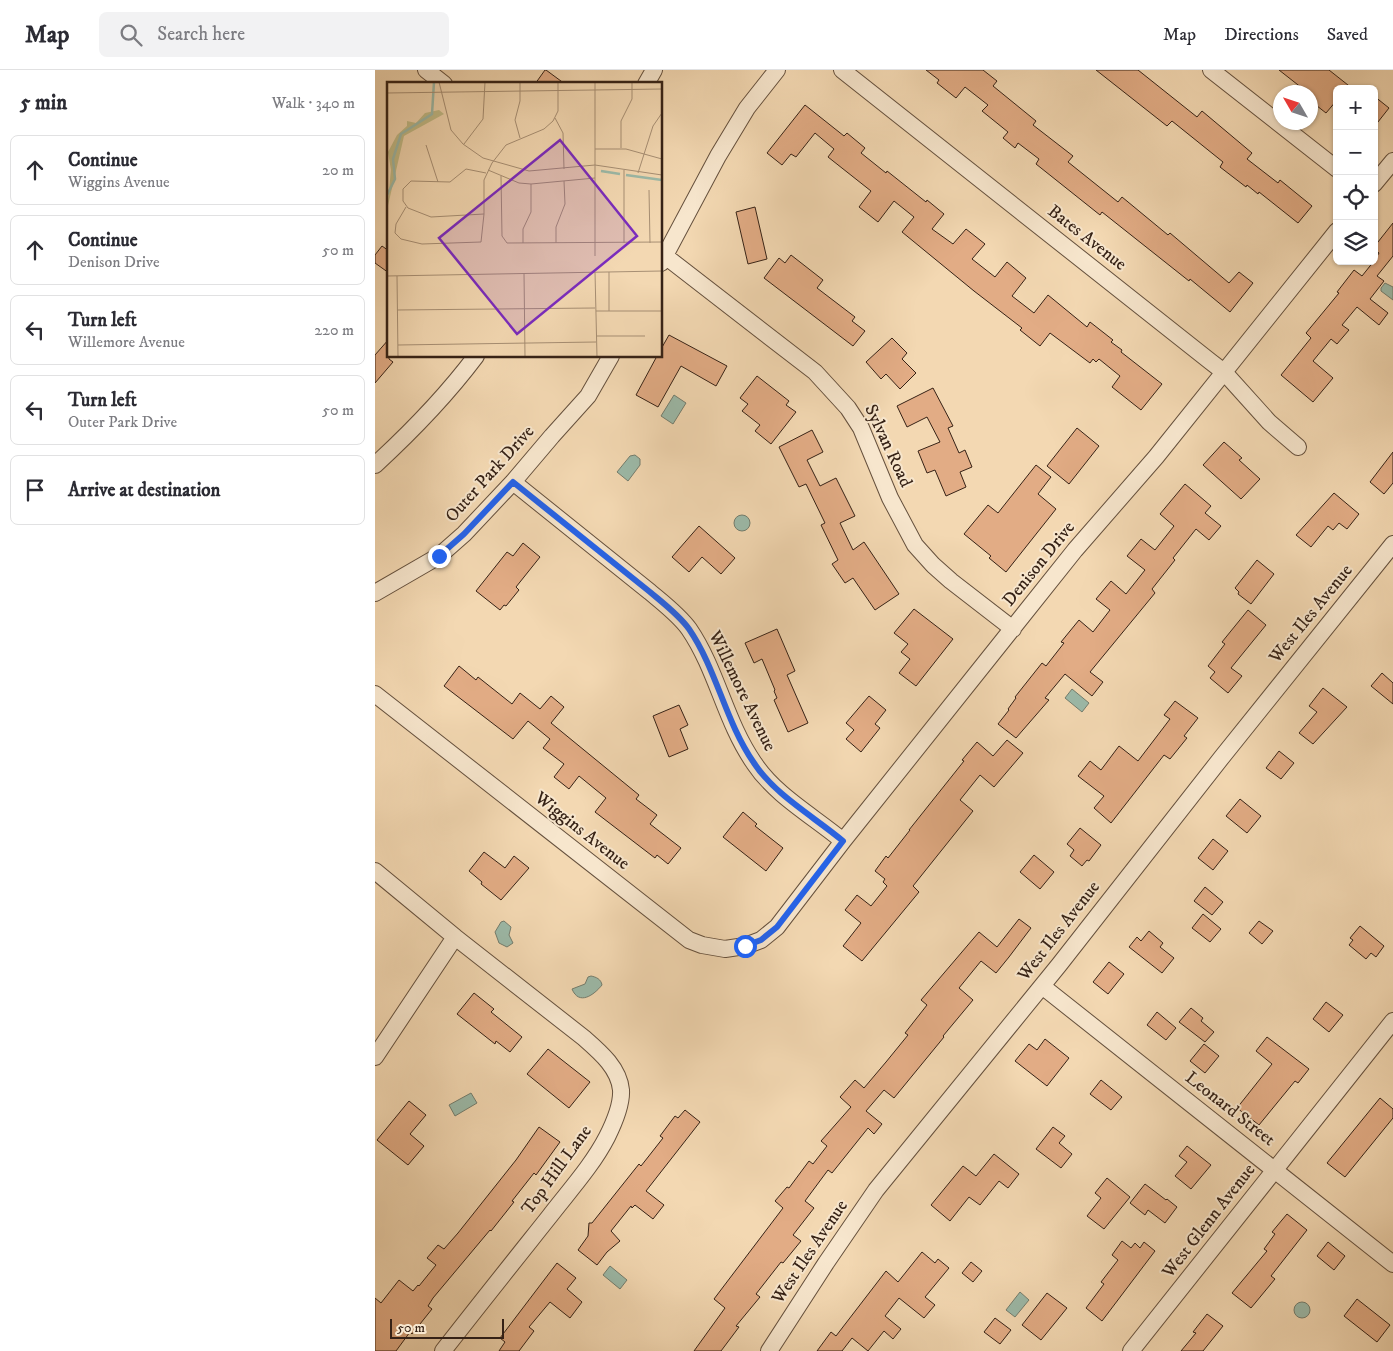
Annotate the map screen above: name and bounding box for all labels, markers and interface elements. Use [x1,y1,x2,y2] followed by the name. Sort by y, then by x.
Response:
[99,12,449,57] search box
[25,20,69,50] text: Map
[117,21,145,49] icon: search
[157,23,245,46] text: Search here
[1163,24,1196,46] text: Map
[1224,24,1299,46] text: Directions
[1327,24,1368,46] text: Saved
[387,82,663,358] inset map
[1273,85,1318,130] north arrow
[1333,85,1378,265] map controls
[1333,85,1378,130] button: +
[20,90,67,116] text: 5 min
[272,93,355,113] text: Walk · 340 m
[1333,130,1378,175] button: −
[68,149,138,172] text: Continue
[21,156,49,184] icon: ahead
[322,160,354,180] text: 20 m
[68,172,170,192] text: Wiggins Avenue
[1333,175,1378,220] button: locate
[1043,200,1131,276] street label: Bates Avenue
[1333,220,1378,265] button: layers
[68,229,138,252] text: Continue
[21,236,49,264] icon: ahead
[322,240,354,260] text: 50 m
[68,252,160,272] text: Denison Drive
[68,309,137,332] text: Turn left
[21,316,49,344] icon: left
[314,320,354,340] text: 220 m
[68,332,185,352] text: Willemore Avenue
[68,389,137,412] text: Turn left
[21,396,49,424] icon: left
[322,400,354,420] text: 50 m
[859,401,917,491] street label: Sylvan Road
[68,412,177,432] text: Outer Park Drive
[441,421,539,527] street label: Outer Park Drive
[21,476,49,504] icon: arrive
[68,479,220,502] text: Arrive at destination
[998,517,1080,611] street label: Denison Drive
[428,545,451,568] route end
[1264,560,1358,669] street label: West Iles Avenue
[703,626,781,755] street label: Willemore Avenue
[529,786,634,875] street label: Wiggins Avenue
[1013,877,1105,986] street label: West Iles Avenue
[734,935,757,958] route start
[1181,1067,1280,1151] street label: Leonard Street
[517,1121,597,1219] street label: Top Hill Lane
[1157,1160,1260,1283] street label: West Glenn Avenue
[767,1196,853,1309] street label: West Iles Avenue
[390,1316,504,1339] scale bar
[397,1319,425,1337] text: 50 m

